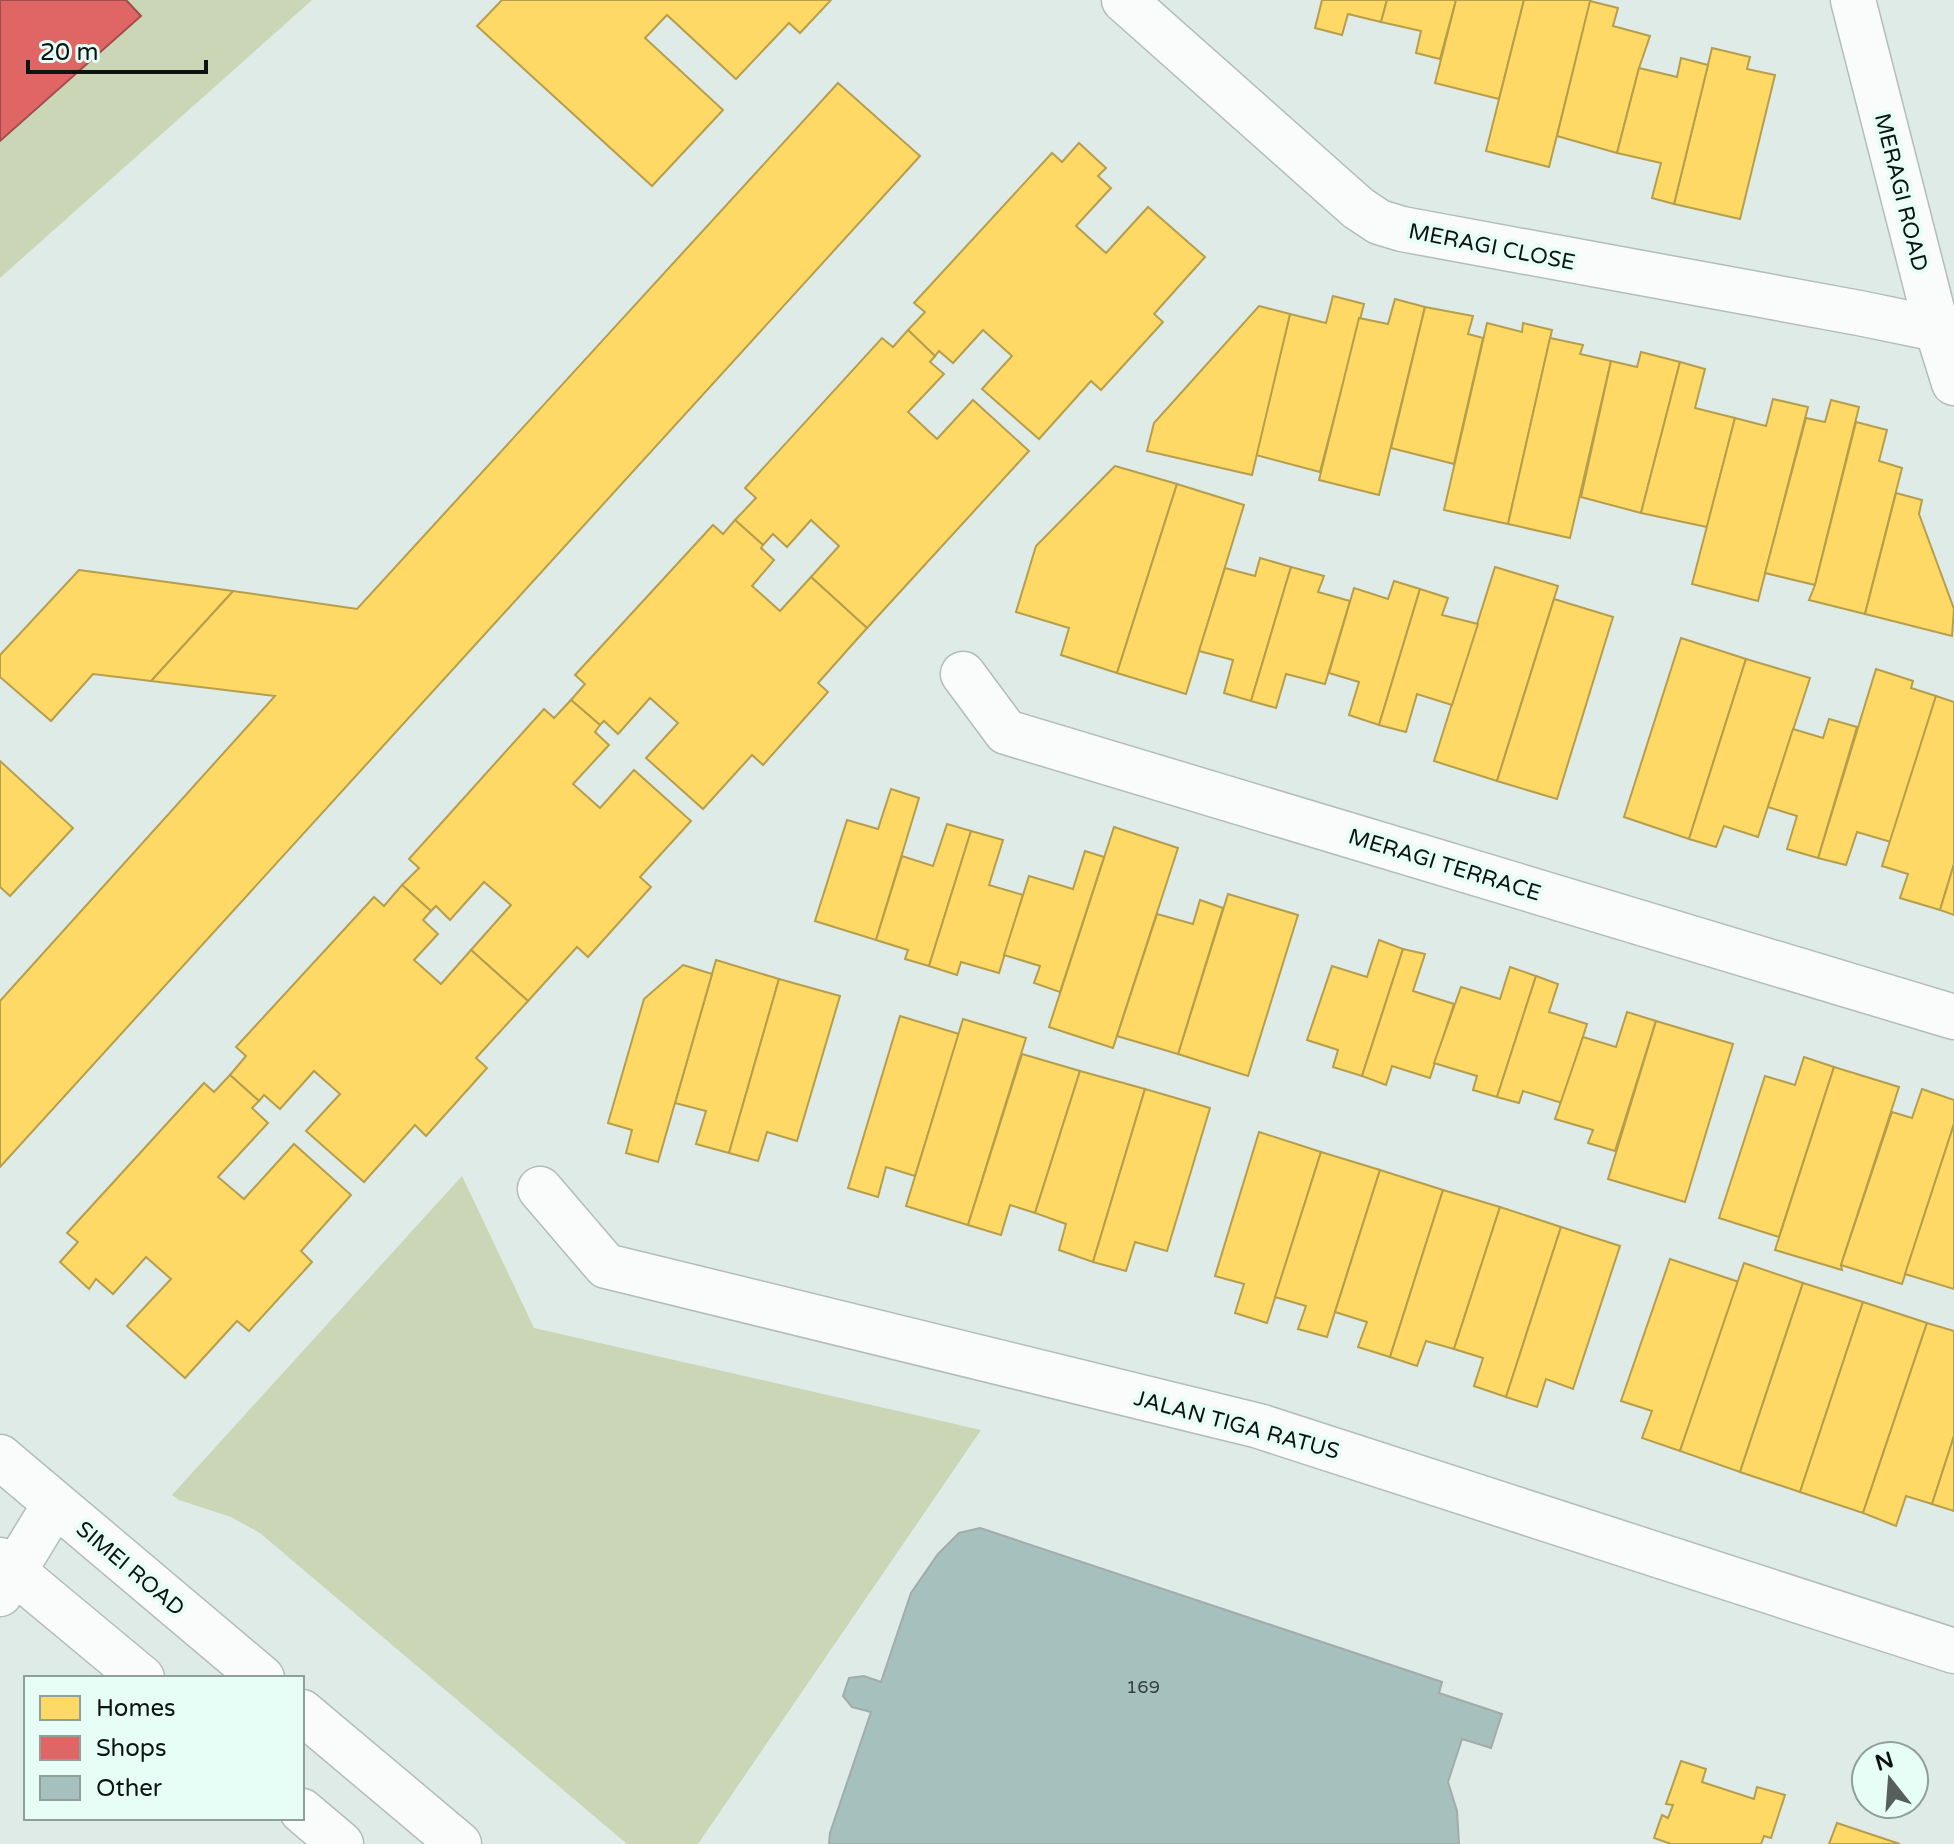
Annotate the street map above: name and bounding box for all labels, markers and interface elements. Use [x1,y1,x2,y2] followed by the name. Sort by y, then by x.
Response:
[28,24,206,74] scale bar
[40,38,98,67] text: 20 m
[1869,111,1933,274] street label: MERAGI ROAD
[1406,218,1577,276] street label: MERAGI CLOSE
[1345,823,1544,907] street label: MERAGI TERRACE
[1131,1385,1342,1465] street label: JALAN TIGA RATUS
[71,1516,190,1622] street label: SIMEI ROAD
[24,1676,304,1820] legend
[1126,1676,1160,1698] house number: 169
[96,1694,176,1723] text: Homes
[96,1734,166,1763] text: Shops
[1850,1740,1930,1820] north arrow
[1872,1747,1897,1777] text: N
[96,1774,163,1803] text: Other

